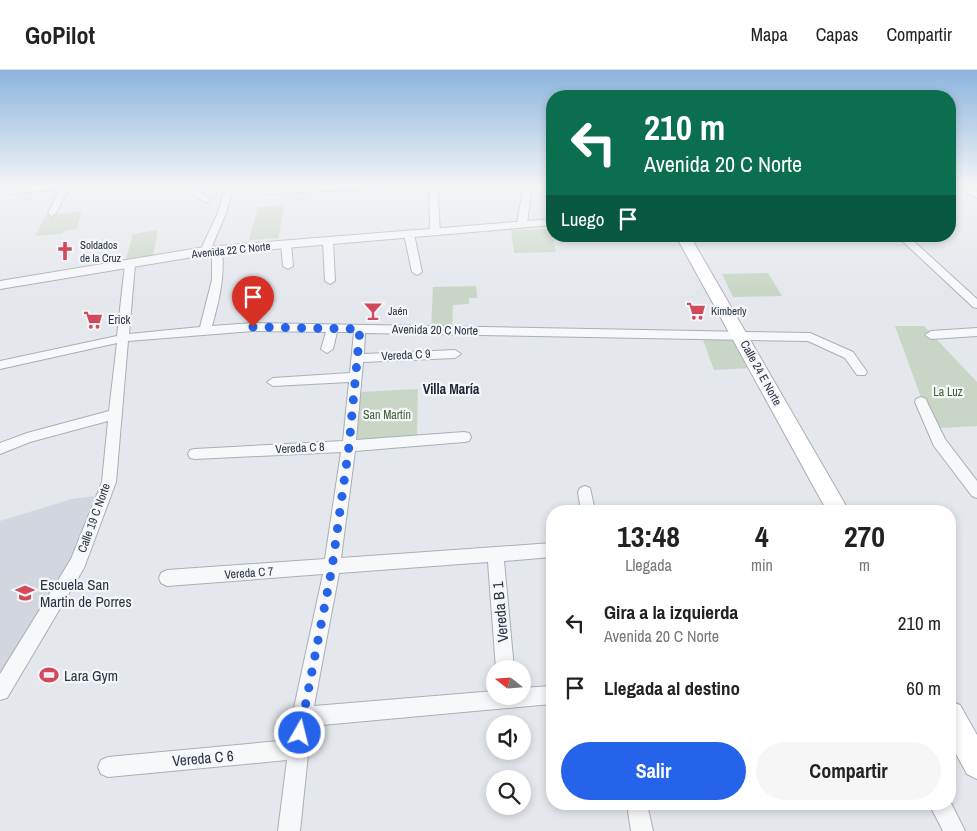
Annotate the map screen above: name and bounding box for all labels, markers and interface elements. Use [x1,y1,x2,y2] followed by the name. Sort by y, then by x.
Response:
[25,19,95,51] text: GoPilot
[751,22,788,47] text: Mapa
[816,22,858,47] text: Capas
[886,22,952,47] text: Compartir
[644,104,725,151] text: 210 m
[561,110,626,175] icon: left
[644,149,802,179] text: Avenida 20 C Norte
[614,205,642,233] icon: arrive
[561,206,604,232] text: Luego
[80,238,122,265] place label: Soldados de la Cruz
[190,239,271,261] street label: Avenida 22 C Norte
[54,240,76,262] church icon: Soldados de la Cruz
[232,276,274,327] pin
[239,283,267,311] icon: arrive
[362,300,384,322] bar icon: Jaén
[685,300,707,322] supermarket icon: Kimberly
[388,304,408,318] place label: Jaén
[711,304,747,318] place label: Kimberly
[82,309,104,331] supermarket icon: Erick
[108,312,130,328] place label: Erick
[391,321,478,339] street label: Avenida 20 C Norte
[737,338,785,408] street label: Calle 24 E Norte
[381,346,431,364] street label: Vereda C 9
[423,380,480,398] district label: Villa María
[933,384,963,400] park label: La Luz
[363,407,411,423] park label: San Martín
[275,439,325,457] street label: Vereda C 8
[74,481,114,555] street label: Calle 19 C Norte
[617,516,680,556] text: 13:48
[755,516,769,556] text: 4
[844,516,885,556] text: 270
[625,554,672,576] text: Llegada
[751,554,773,576] text: min
[859,554,870,576] text: m
[224,563,275,583] street label: Vereda C 7
[40,574,132,612] place label: Escuela San Martin de Porres
[487,581,513,643] street label: Vereda B 1
[14,582,36,604] school or university icon: Escuela San Martin de Porres
[604,599,738,625] text: Gira a la izquierda
[561,609,589,637] icon: left
[898,610,941,636] text: 210 m
[604,625,719,647] text: Avenida 20 C Norte
[486,660,531,705] north arrow
[486,660,531,815] map controls
[38,664,60,686] sports icon: Lara Gym
[64,665,118,686] place label: Lara Gym
[561,674,589,702] icon: arrive
[604,675,740,701] text: Llegada al destino
[906,675,941,701] text: 60 m
[273,706,325,758] position arrow
[486,715,531,760] button: sound
[561,742,746,800] button: Salir
[756,742,941,800] button: Compartir
[171,745,235,771] street label: Vereda C 6
[486,770,531,815] button: search

